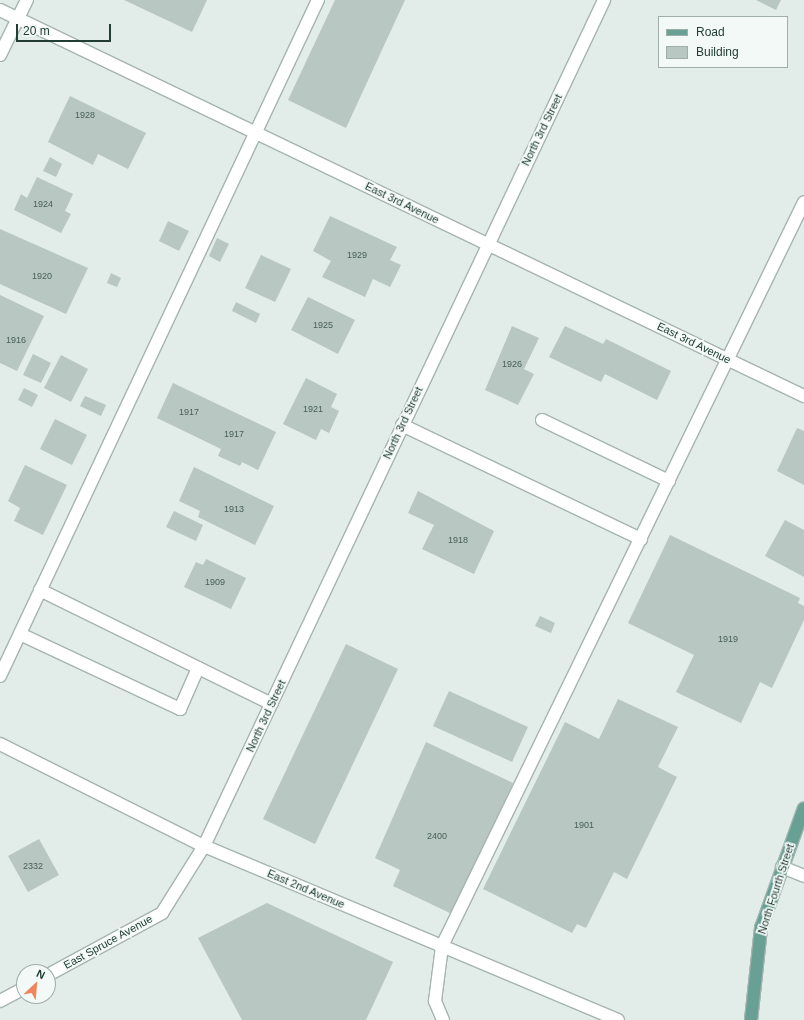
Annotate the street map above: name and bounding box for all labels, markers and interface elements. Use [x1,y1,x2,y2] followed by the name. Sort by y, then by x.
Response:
[18,16,113,42] scale bar
[658,16,788,68] legend
[23,24,50,38] text: 20 m
[696,25,725,39] text: Road
[696,45,739,59] text: Building
[519,92,565,168] street label: North 3rd Street
[75,110,95,120] house number: 1928
[363,179,441,227] street label: East 3rd Avenue
[33,199,53,209] house number: 1924
[347,250,367,260] house number: 1929
[32,271,52,281] house number: 1920
[655,319,733,367] street label: East 3rd Avenue
[313,320,333,330] house number: 1925
[6,335,26,345] house number: 1916
[502,359,522,369] house number: 1926
[380,385,426,461] street label: North 3rd Street
[303,404,323,414] house number: 1921
[179,407,199,417] house number: 1917
[224,429,244,439] house number: 1917
[224,504,244,514] house number: 1913
[448,535,468,545] house number: 1918
[205,577,225,587] house number: 1909
[718,634,738,644] house number: 1919
[243,678,289,754] street label: North 3rd Street
[574,820,594,830] house number: 1901
[427,831,447,841] house number: 2400
[755,842,797,936] street label: North Fourth Street
[23,861,43,871] house number: 2332
[265,867,347,911] street label: East 2nd Avenue
[61,912,155,972] street label: East Spruce Avenue
[16,964,56,1004] north arrow
[35,967,47,981] text: N

